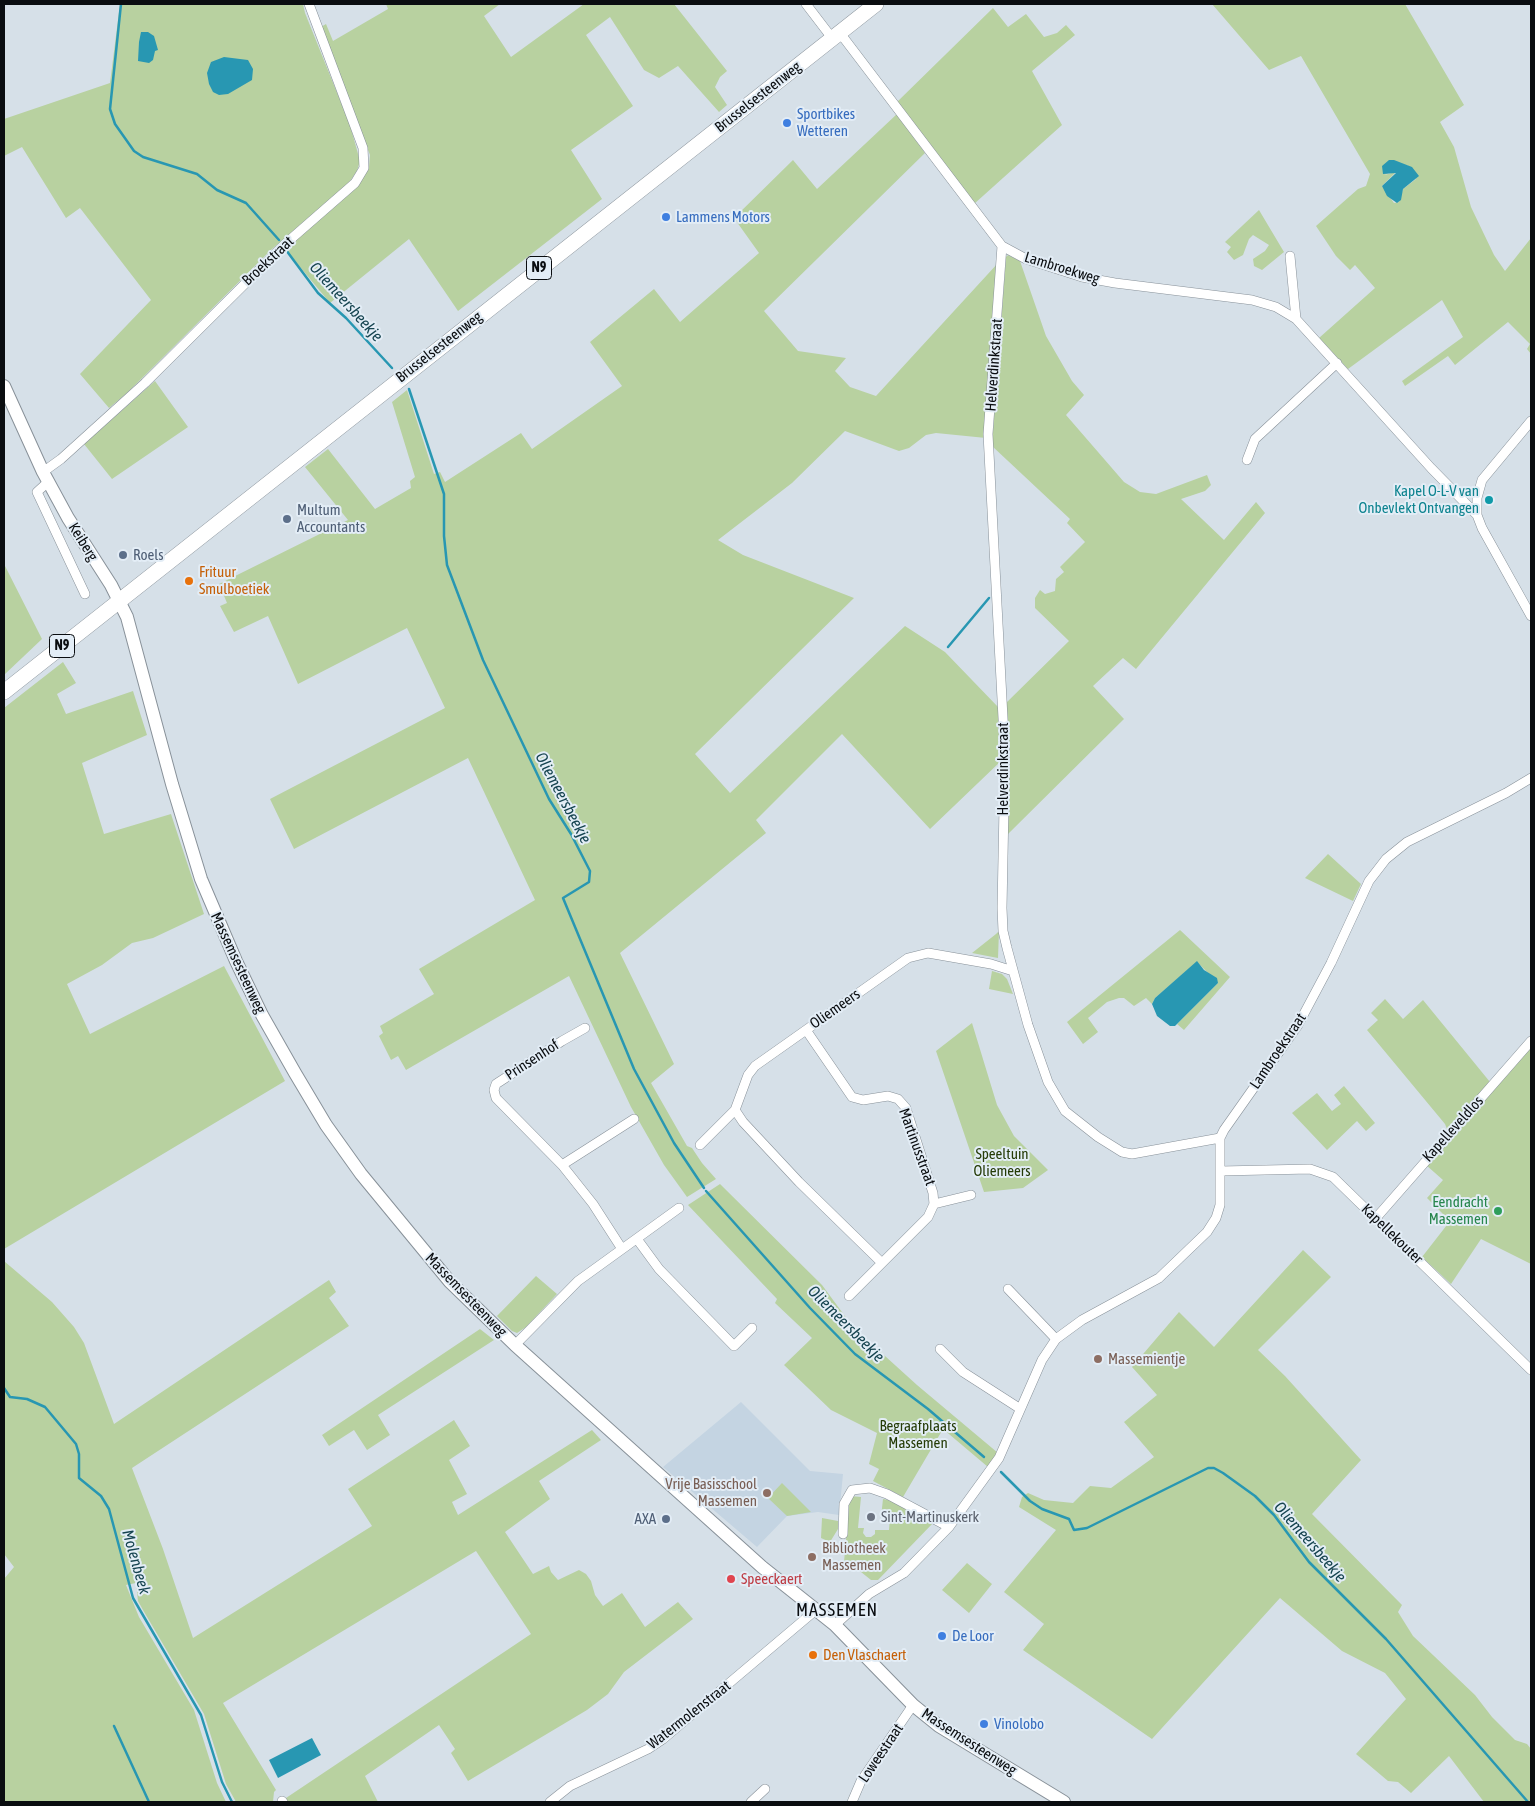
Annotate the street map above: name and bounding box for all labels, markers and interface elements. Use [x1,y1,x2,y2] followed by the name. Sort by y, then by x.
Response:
[711,58,805,136] street label: Brusselsesteenweg
[797,105,855,140] place label: Sportbikes Wetteren
[781,117,793,129] marker: Sportbikes Wetteren
[676,208,770,226] place label: Lammens Motors
[660,211,672,223] marker: Lammens Motors
[238,233,298,289] street label: Broekstraat
[1022,248,1102,288] street label: Lambroekweg
[526,256,552,280] road number: N9
[305,258,387,346] water label: Oliemeersbeekje
[392,308,486,386] street label: Brusselsesteenweg
[982,318,1006,412] street label: Helverdinkstraat
[1359,482,1479,517] place label: Kapel O-L-V van Onbevlekt Ontvangen
[1483,494,1495,506] marker: Kapel O-L-V van Onbevlekt Ontvangen
[297,501,365,536] place label: Multum Accountants
[281,513,293,525] marker: Multum Accountants
[64,520,102,564] street label: Keiberg
[133,546,164,564] place label: Roels
[117,549,129,561] marker: Roels
[199,563,269,598] place label: Frituur Smulboetiek
[183,575,195,587] marker: Frituur Smulboetiek
[50,634,74,658] road number: N9
[994,722,1012,816] street label: Helverdinkstraat
[531,749,595,847] water label: Oliemeersbeekje
[207,909,269,1017] street label: Massemsesteenweg
[806,985,864,1033] street label: Oliemeers
[1246,1010,1310,1092] street label: Lambroekstraat
[502,1036,562,1084] street label: Prinsenhof
[1419,1092,1487,1166] street label: Kapelleveldlos
[895,1106,939,1188] street label: Martinusstraat
[973,1145,1031,1180] park label: Speeltuin Oliemeers
[1429,1193,1488,1228] place label: Eendracht Massemen
[1357,1200,1427,1268] street label: Kapellekouter
[1492,1205,1504,1217] marker: Eendracht Massemen
[421,1249,511,1341] street label: Massemsesteenweg
[804,1282,888,1366] water label: Oliemeersbeekje
[1108,1350,1185,1368] place label: Massemientje
[1092,1353,1104,1365] marker: Massemientje
[879,1417,957,1452] park label: Begraafplaats Massemen
[665,1475,757,1510] place label: Vrije Basisschool Massemen
[761,1487,773,1499] marker: Vrije Basisschool Massemen
[1270,1498,1350,1586] water label: Oliemeersbeekje
[881,1508,979,1526] place label: Sint-Martinuskerk
[635,1510,656,1528] place label: AXA
[865,1511,877,1523] marker: Sint-Martinuskerk
[660,1513,672,1525] marker: AXA
[118,1528,154,1596] water label: Molenbeek
[822,1539,886,1574] place label: Bibliotheek Massemen
[806,1551,818,1563] marker: Bibliotheek Massemen
[741,1570,802,1588] place label: Speeckaert
[725,1573,737,1585] marker: Speeckaert
[795,1599,879,1621] district label: MASSEMEN
[952,1627,994,1645] place label: De Loor
[936,1630,948,1642] marker: De Loor
[823,1646,906,1664] place label: Den Vlaschaert
[807,1649,819,1661] marker: Den Vlaschaert
[644,1677,734,1753] street label: Watermolenstraat
[918,1705,1020,1779] street label: Massemsesteenweg
[994,1715,1044,1733] place label: Vinolobo
[978,1718,990,1730] marker: Vinolobo
[855,1720,907,1786] street label: Loweestraat

